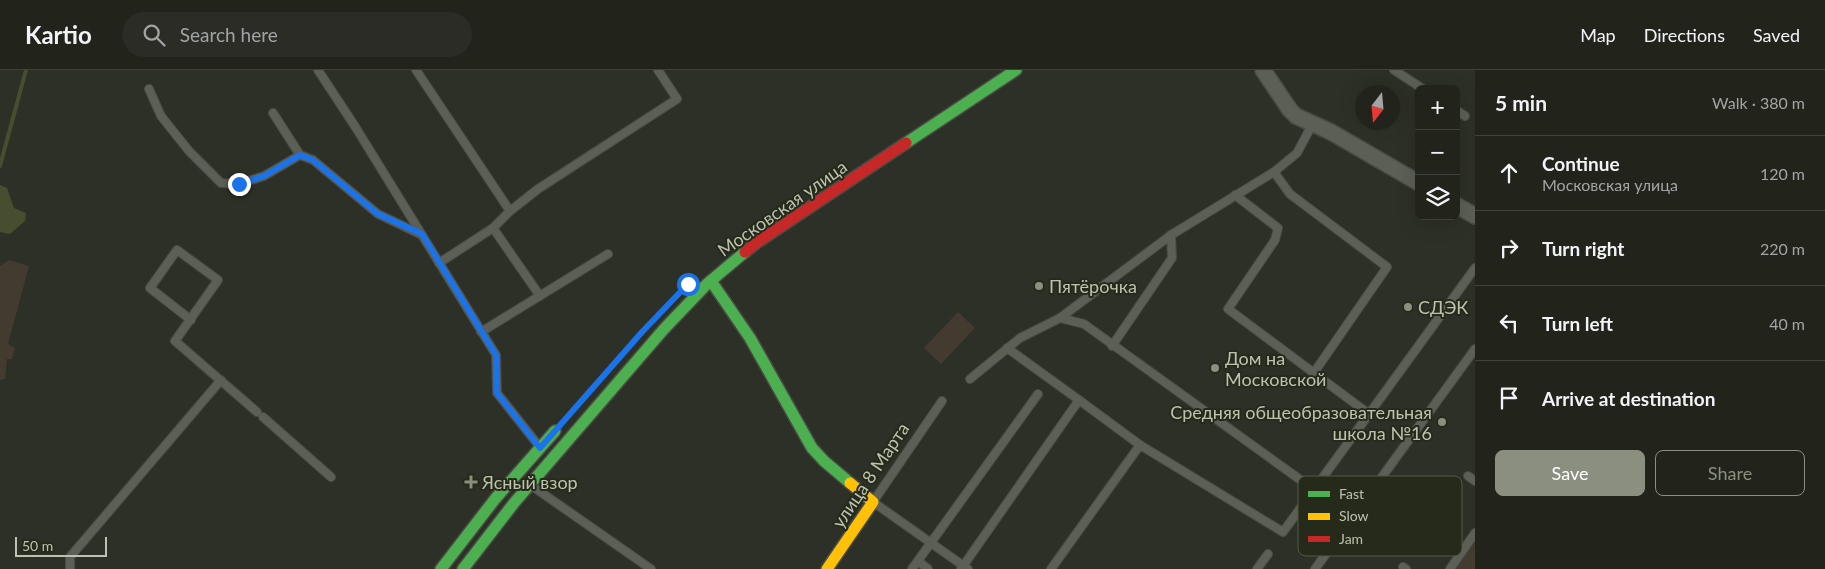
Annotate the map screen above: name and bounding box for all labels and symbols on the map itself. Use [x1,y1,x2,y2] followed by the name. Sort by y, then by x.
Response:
[1355,85,1400,130] north arrow
[713,155,851,261] street label: Московская улица
[228,173,251,196] route end
[677,273,700,296] route start
[1049,275,1137,297] place label: Пятёрочка
[1033,280,1045,292] marker: Пятёрочка
[1418,296,1468,318] place label: СДЭК
[1402,301,1414,313] marker: СДЭК
[1225,347,1326,390] place label: Дом на Московской
[1209,362,1221,374] marker: Дом на Московской
[1170,401,1432,444] place label: Средняя общеобразовательная школа №16
[1436,416,1448,428] marker: Средняя общеобразовательная школа №16
[827,418,913,532] street label: улица 8 Марта
[481,471,578,493] place label: Ясный взор
[464,475,478,489] marker: Ясный взор
[1298,476,1462,556] legend
[1339,485,1364,502] text: Fast
[1339,507,1369,524] text: Slow
[1339,530,1363,547] text: Jam
[15,534,108,557] scale bar

